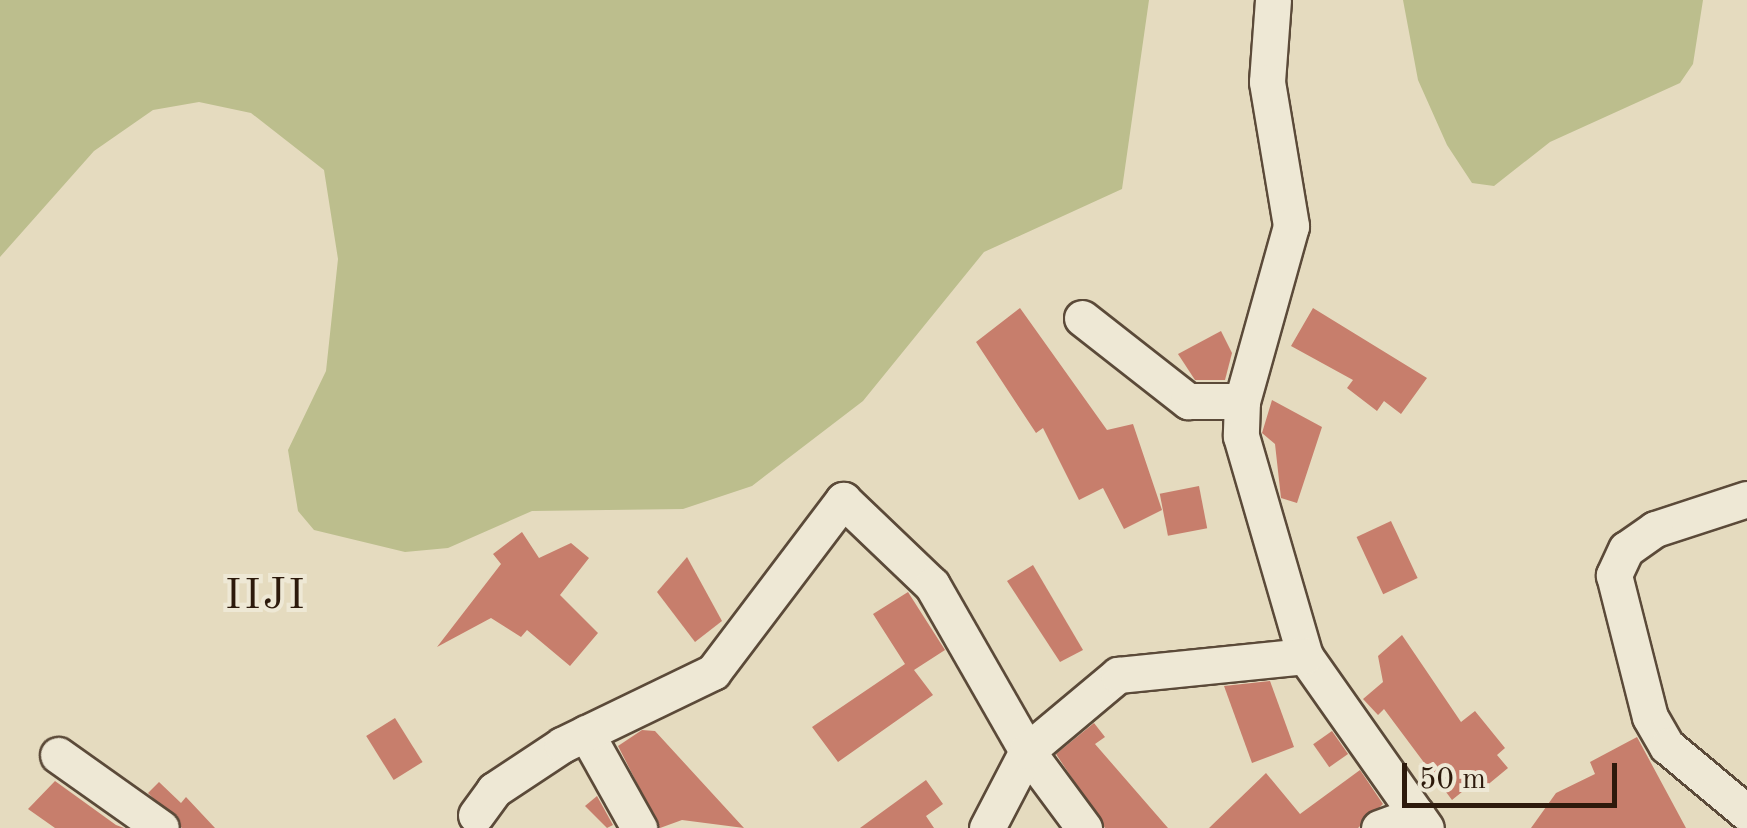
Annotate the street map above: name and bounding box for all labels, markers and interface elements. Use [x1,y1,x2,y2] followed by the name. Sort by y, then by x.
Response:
[225,572,307,622] district label: IIJI
[1407,743,1622,805] scale bar
[1419,765,1486,795] text: 50 m

